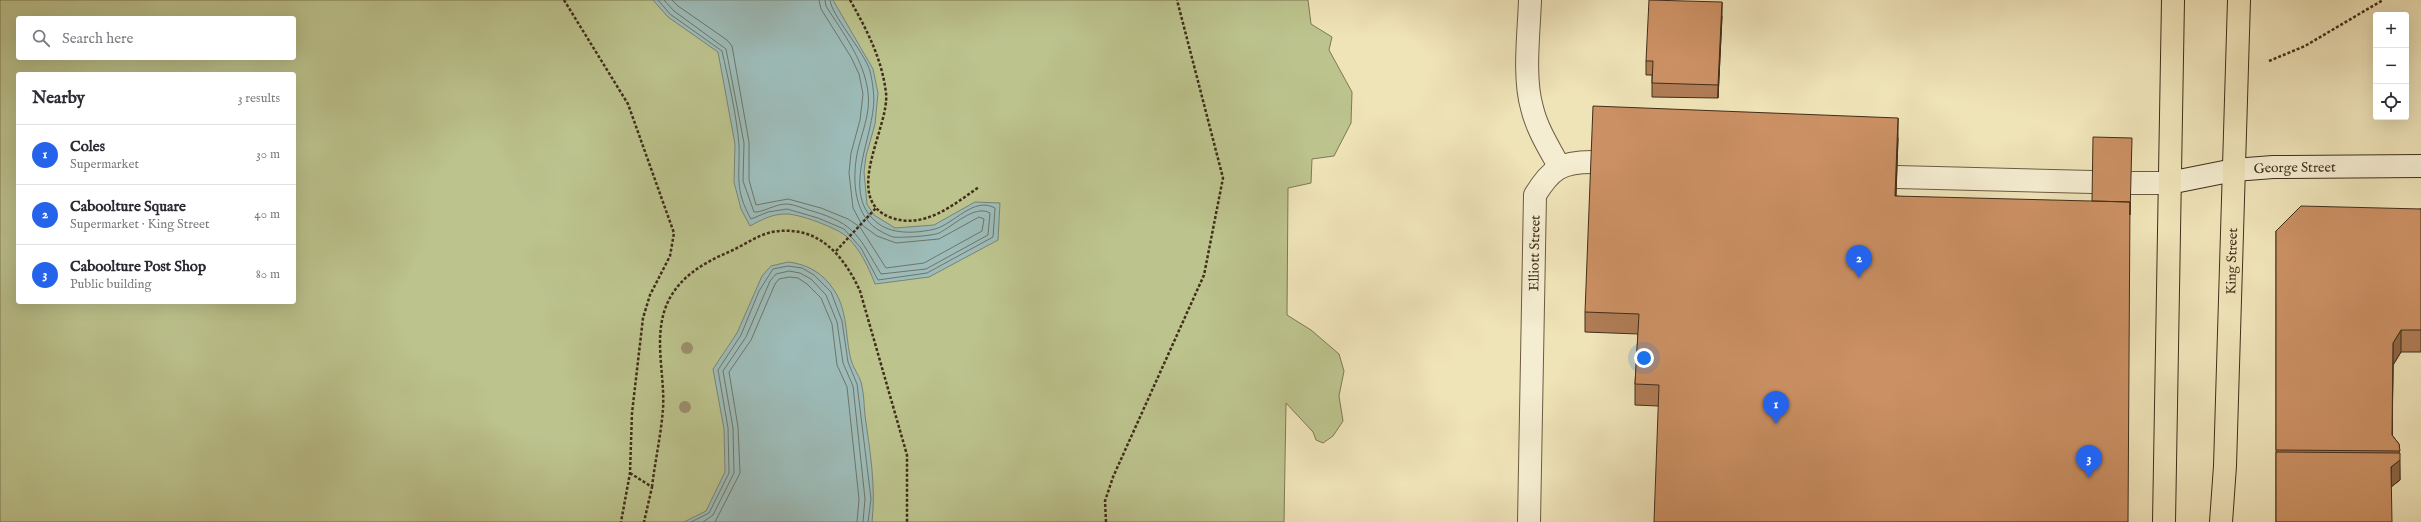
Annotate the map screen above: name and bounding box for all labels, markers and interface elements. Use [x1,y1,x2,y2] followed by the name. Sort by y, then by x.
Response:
[2373,12,2409,120] map controls
[2373,12,2409,48] button: +
[16,16,296,60] search box
[30,27,52,49] icon: search
[62,29,133,48] text: Search here
[2373,48,2409,84] button: −
[2373,84,2409,120] button: locate
[32,88,85,109] text: Nearby
[238,90,280,107] text: 3 results
[70,137,105,156] text: Coles
[43,146,47,163] text: 1
[256,146,280,163] text: 30 m
[70,156,139,173] text: Supermarket
[2253,159,2336,178] street label: George Street
[70,197,186,216] text: Caboolture Square
[42,206,48,223] text: 2
[254,206,280,223] text: 40 m
[1525,215,1545,291] street label: Elliott Street
[70,216,209,233] text: Supermarket · King Street
[2222,227,2242,295] street label: King Street
[1846,245,1872,278] pin: 2
[70,257,206,276] text: Caboolture Post Shop
[43,266,47,283] text: 3
[256,266,280,283] text: 80 m
[70,276,152,293] text: Public building
[1634,348,1654,368] your location
[1763,391,1789,424] pin: 1
[2076,445,2102,478] pin: 3

